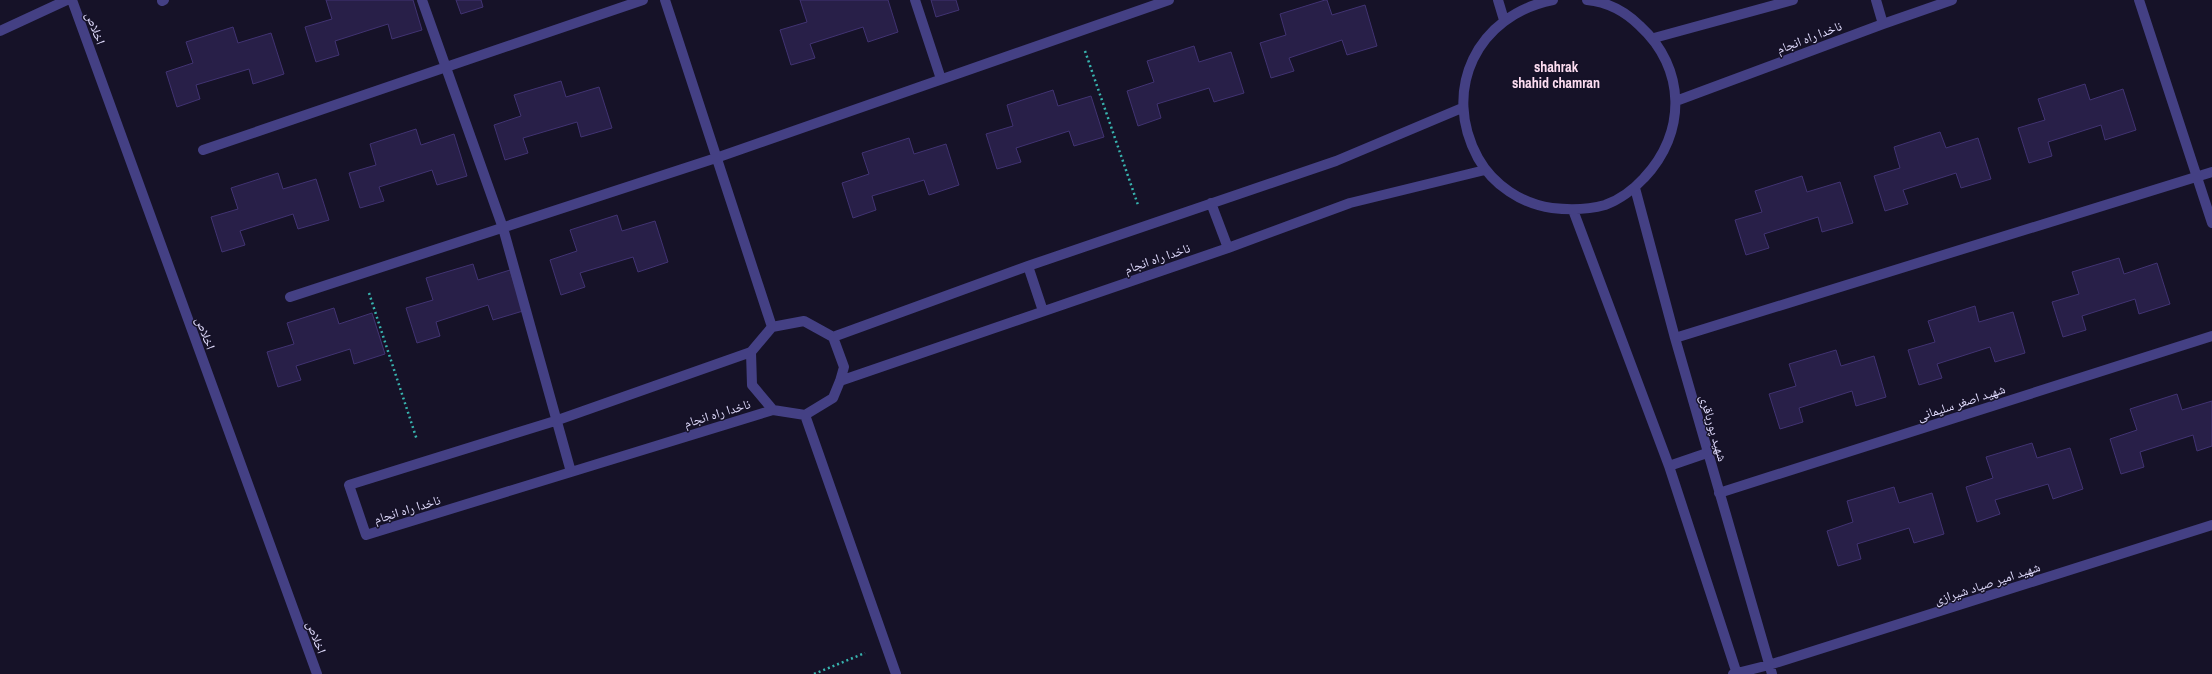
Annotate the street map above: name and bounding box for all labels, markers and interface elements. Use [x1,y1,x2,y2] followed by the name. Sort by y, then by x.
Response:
[82,10,109,47] street label: اخلاص
[1774,17,1844,58] street label: ناخدا راه انجام
[1512,58,1600,92] district label: shahrak shahid chamran
[1122,239,1192,278] street label: ناخدا راه انجام
[192,315,219,352] street label: اخلاص
[1915,380,2007,425] street label: شهید اصغر سلیمانی
[1696,393,1731,463] street label: شهید پورباقری
[682,395,752,432] street label: ناخدا راه انجام
[372,491,442,528] street label: ناخدا راه انجام
[1932,558,2042,609] street label: شهید امیر صیاد شیرازی
[303,619,330,656] street label: اخلاص

